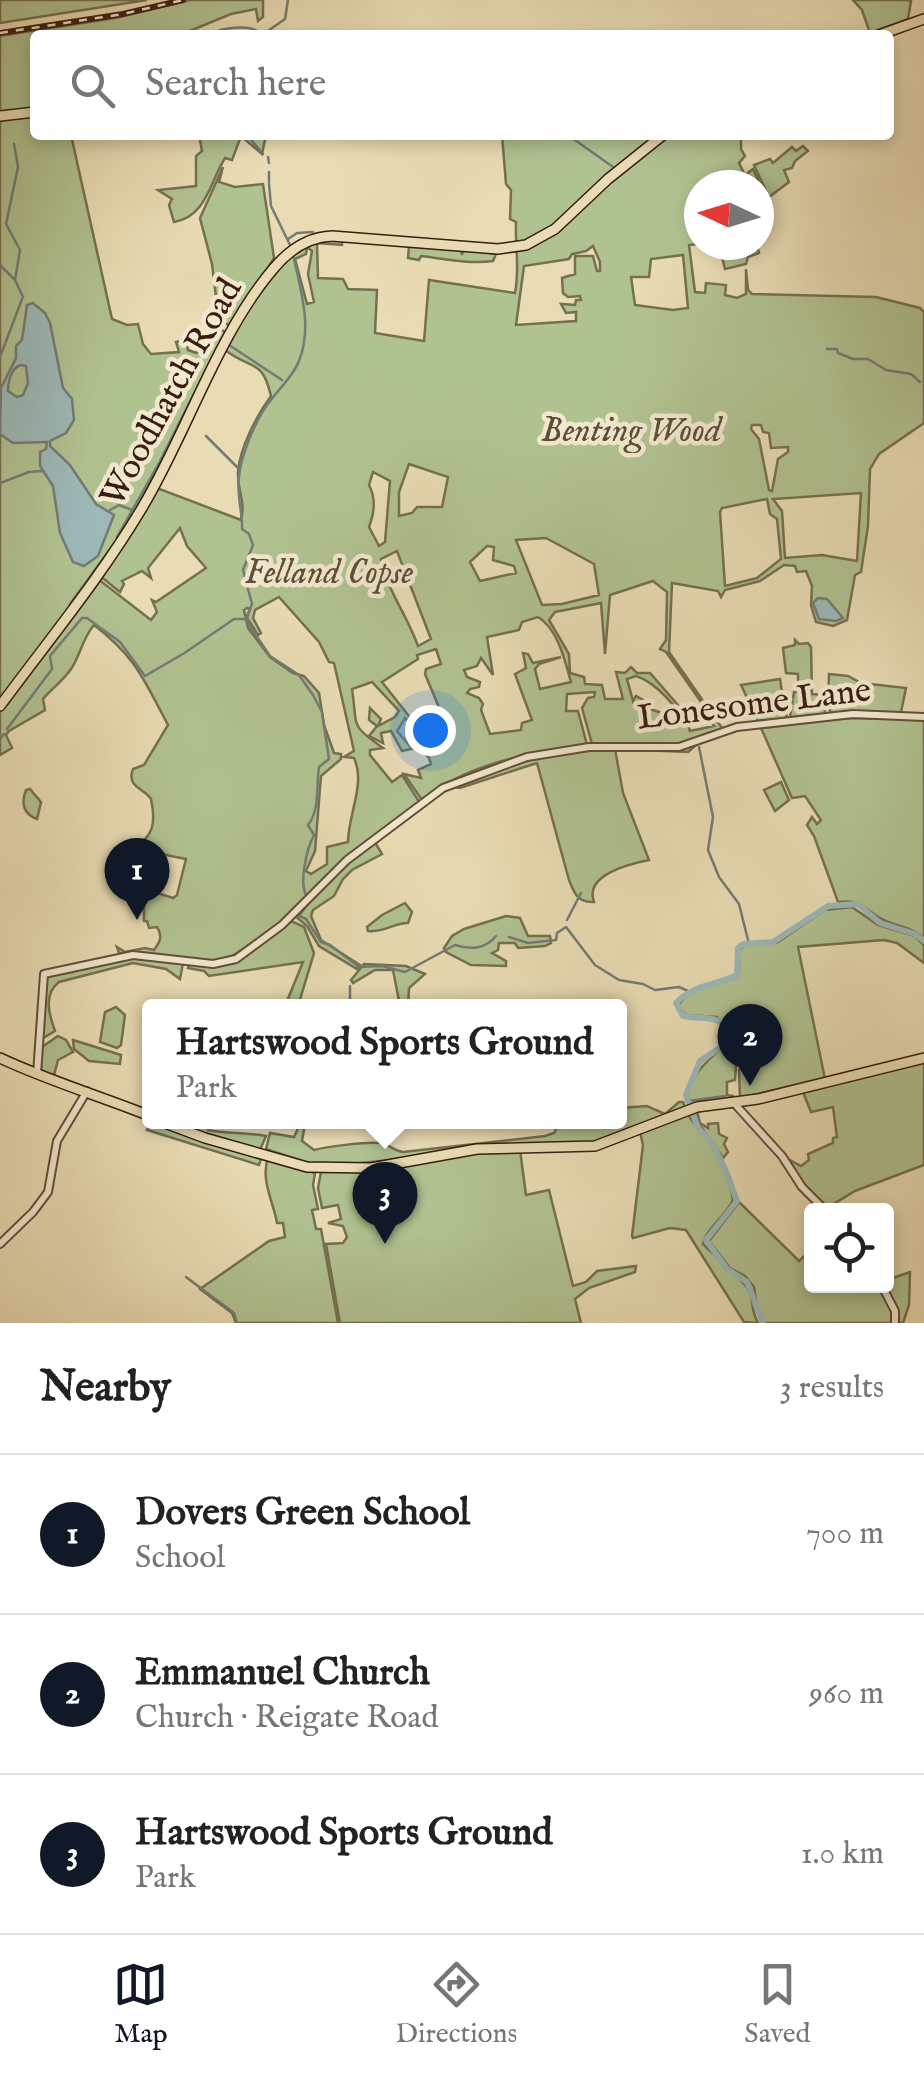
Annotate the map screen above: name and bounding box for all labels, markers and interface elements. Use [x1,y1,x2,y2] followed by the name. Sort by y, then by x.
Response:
[30,30,894,140] search box
[65,58,120,113] icon: search
[145,61,326,109] text: Search here
[684,170,774,260] north arrow
[91,271,253,515] street label: Woodhatch Road
[541,409,724,454] park label: Benting Wood
[245,551,414,596] park label: Felland Copse
[635,668,873,742] street label: Lonesome Lane
[405,705,456,756] your location
[104,838,170,920] pin: 1
[142,999,627,1129] popup
[718,1004,782,1086] pin: 2
[176,1020,593,1068] text: Hartswood Sports Ground
[176,1068,237,1109] text: Park
[352,1162,418,1244] pin: 3
[804,1203,894,1293] map controls
[804,1203,894,1293] button: locate
[40,1362,171,1415] text: Nearby
[780,1368,884,1409] text: 3 results
[135,1490,470,1538] text: Dovers Green School
[67,1514,78,1555] text: 1
[806,1514,884,1555] text: 700 m
[135,1538,225,1579] text: School
[135,1650,430,1698] text: Emmanuel Church
[65,1674,80,1715] text: 2
[809,1674,884,1715] text: 960 m
[135,1698,438,1739] text: Church · Reigate Road
[135,1810,552,1858] text: Hartswood Sports Ground
[67,1834,78,1875] text: 3
[801,1834,884,1875] text: 1.0 km
[135,1858,196,1899] text: Park
[113,1957,168,2052] tab: Map
[395,1957,517,2052] tab: Directions
[744,1957,811,2052] tab: Saved

